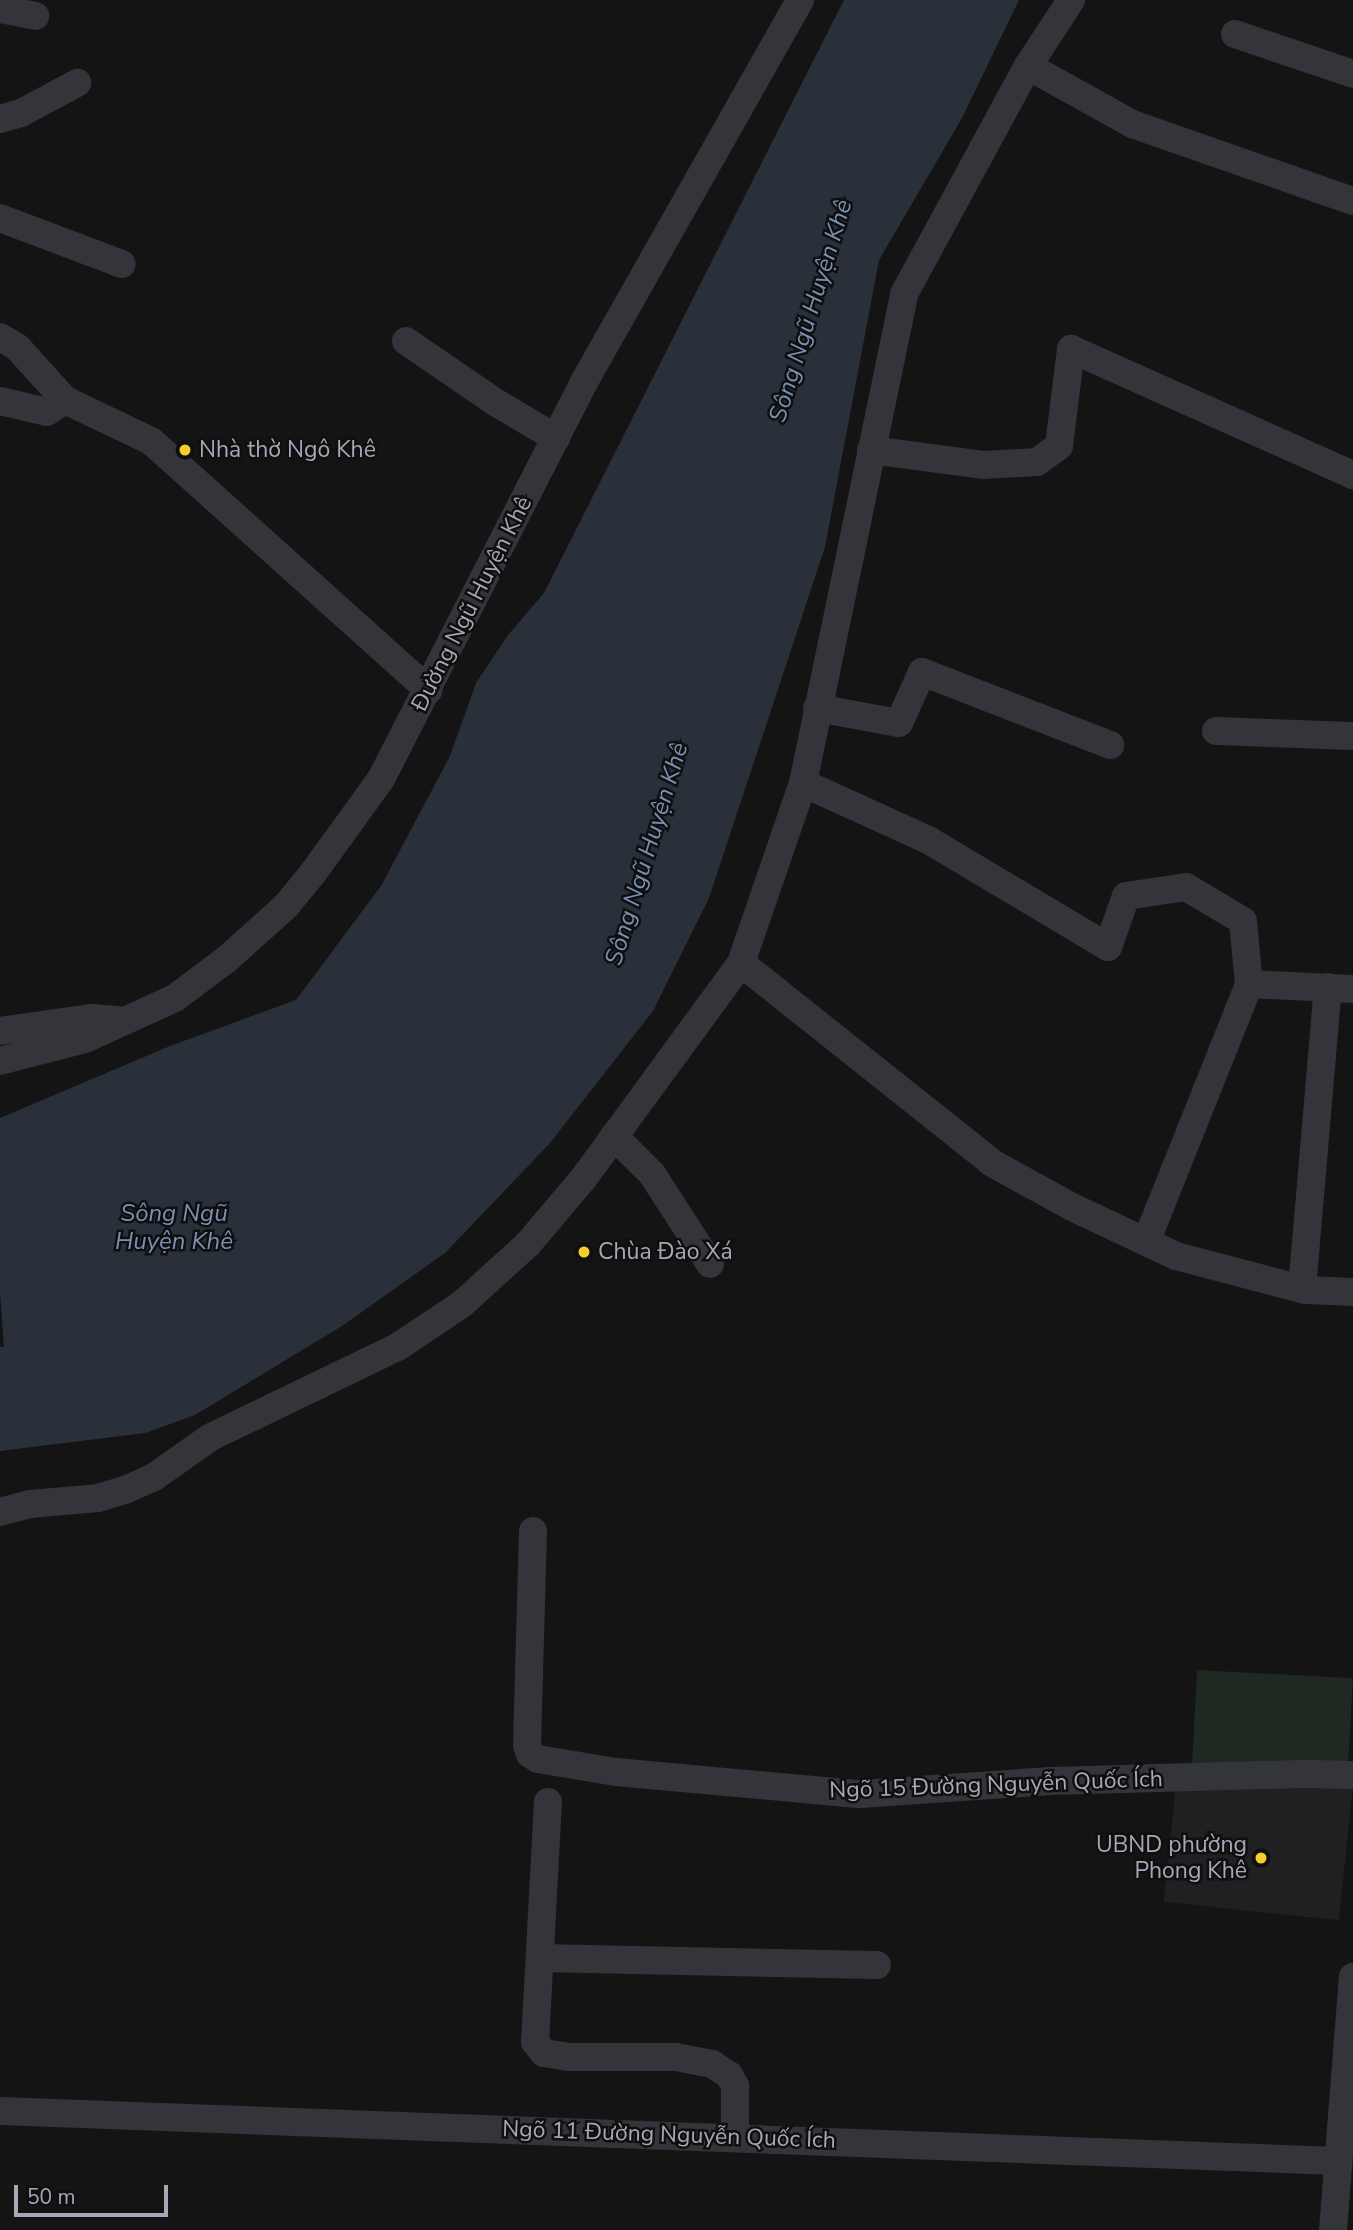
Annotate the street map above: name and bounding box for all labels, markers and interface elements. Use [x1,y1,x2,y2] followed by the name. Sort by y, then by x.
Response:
[763,196,859,426] water label: Sông Ngũ Huyện Khê
[199,436,376,464] place label: Nhà thờ Ngô Khê
[177,442,193,458] marker: Nhà thờ Ngô Khê
[406,492,538,716] street label: Đường Ngũ Huyện Khê
[599,739,695,969] water label: Sông Ngũ Huyện Khê
[115,1200,233,1256] water label: Sông Ngũ Huyện Khê
[598,1238,733,1266] place label: Chùa Đào Xá
[576,1244,592,1260] marker: Chùa Đào Xá
[829,1765,1163,1805] street label: Ngõ 15 Đường Nguyễn Quốc Ích
[1096,1831,1247,1885] place label: UBND phường Phong Khê
[1253,1850,1269,1866] marker: UBND phường Phong Khê
[502,2115,836,2155] street label: Ngõ 11 Đường Nguyễn Quốc Ích
[18,2170,172,2214] scale bar
[27,2183,76,2211] text: 50 m

